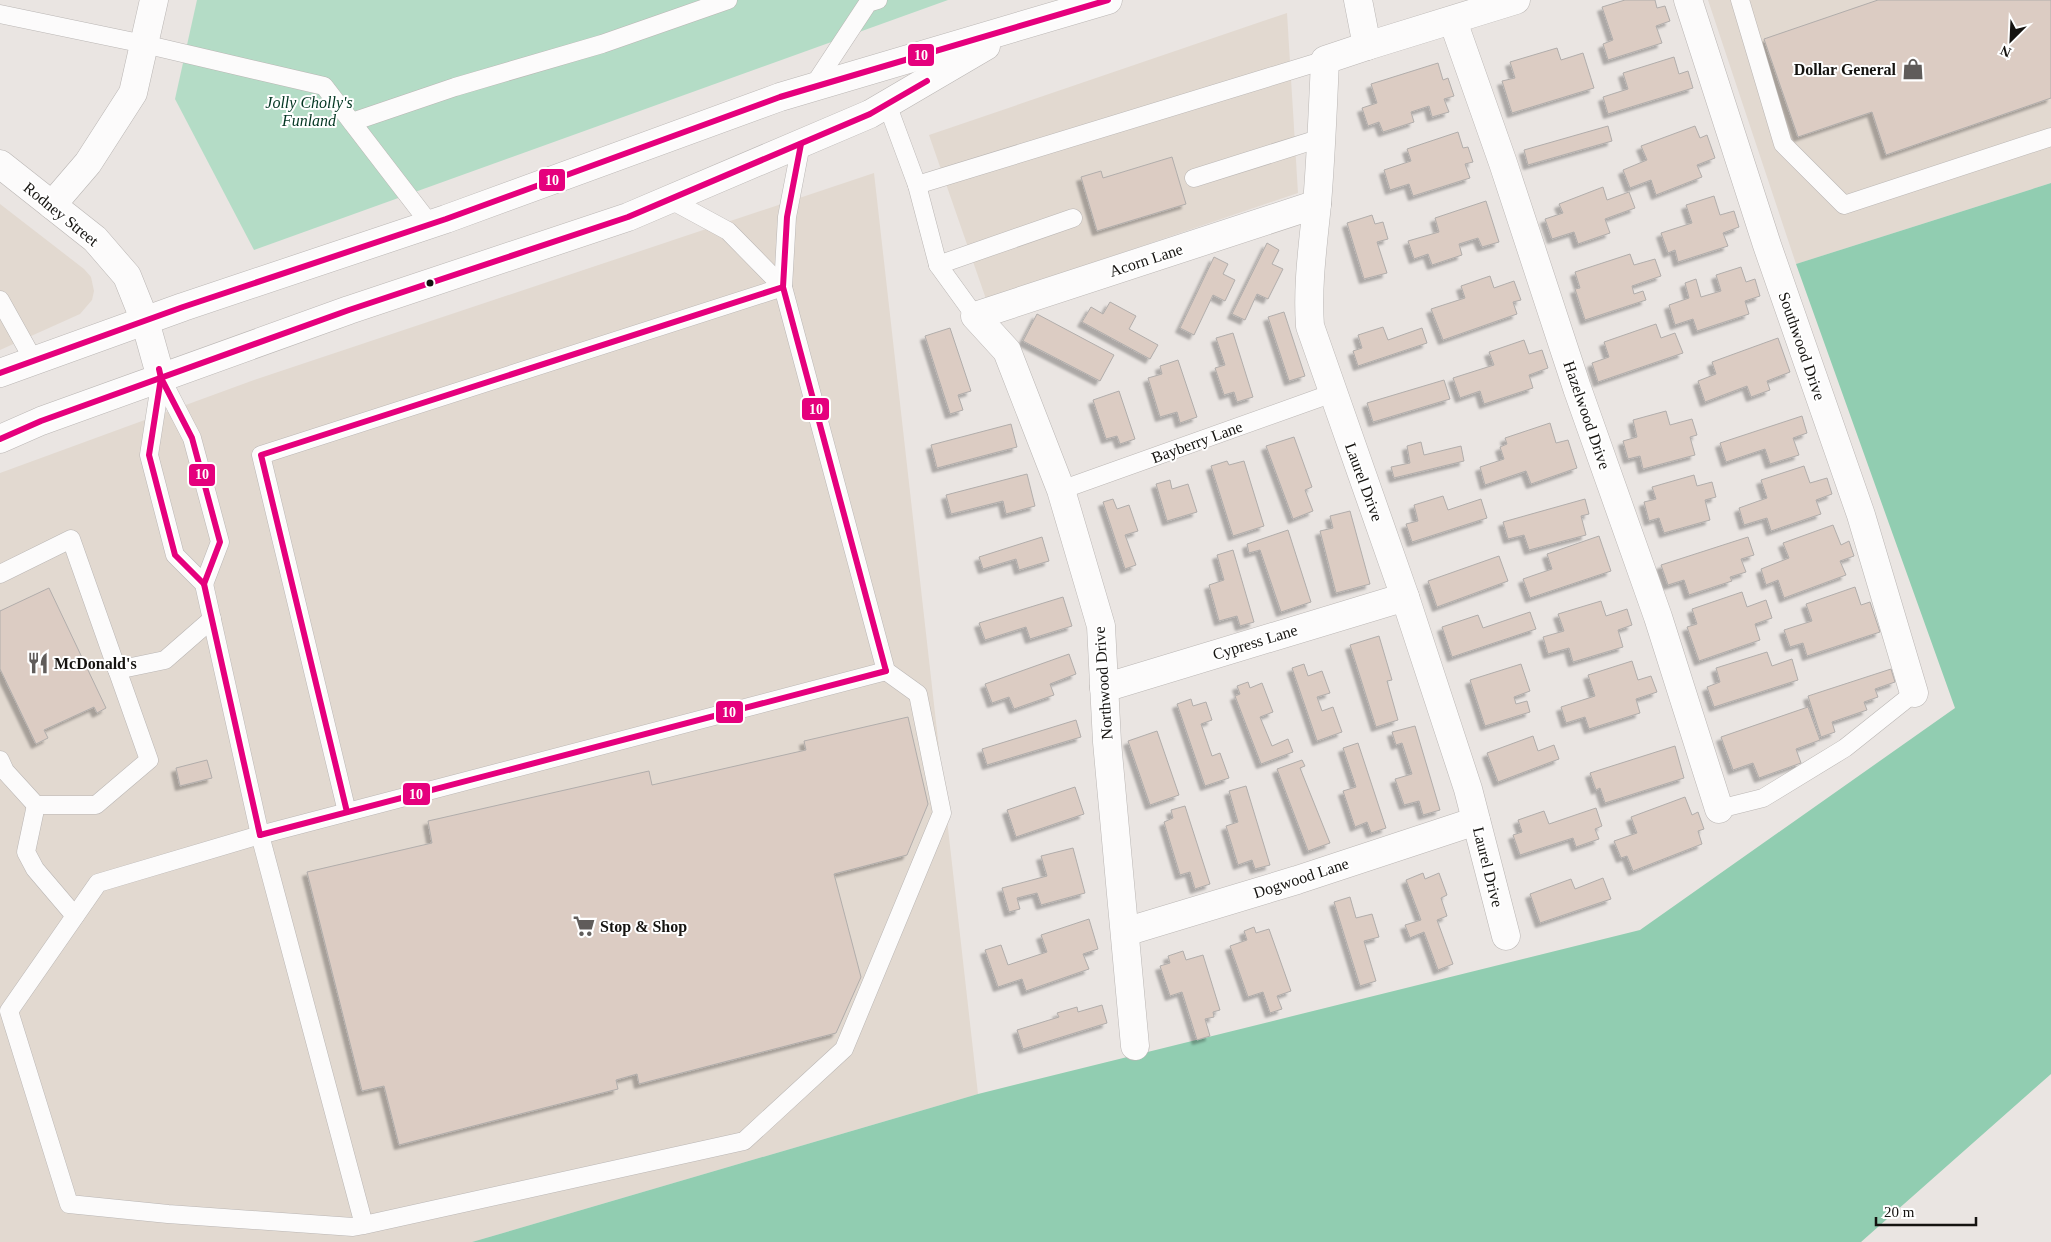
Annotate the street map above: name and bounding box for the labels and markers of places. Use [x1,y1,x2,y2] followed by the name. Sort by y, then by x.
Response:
[1900,56,1926,82] shop icon: Dollar General
[1794,61,1897,78] place label: Dollar General
[425,278,435,288] unlabelled marker
[25,650,51,676] restaurant icon: McDonald's
[54,655,137,672] place label: McDonald's
[571,913,597,939] supermarket icon: Stop & Shop
[600,918,687,936] place label: Stop & Shop

